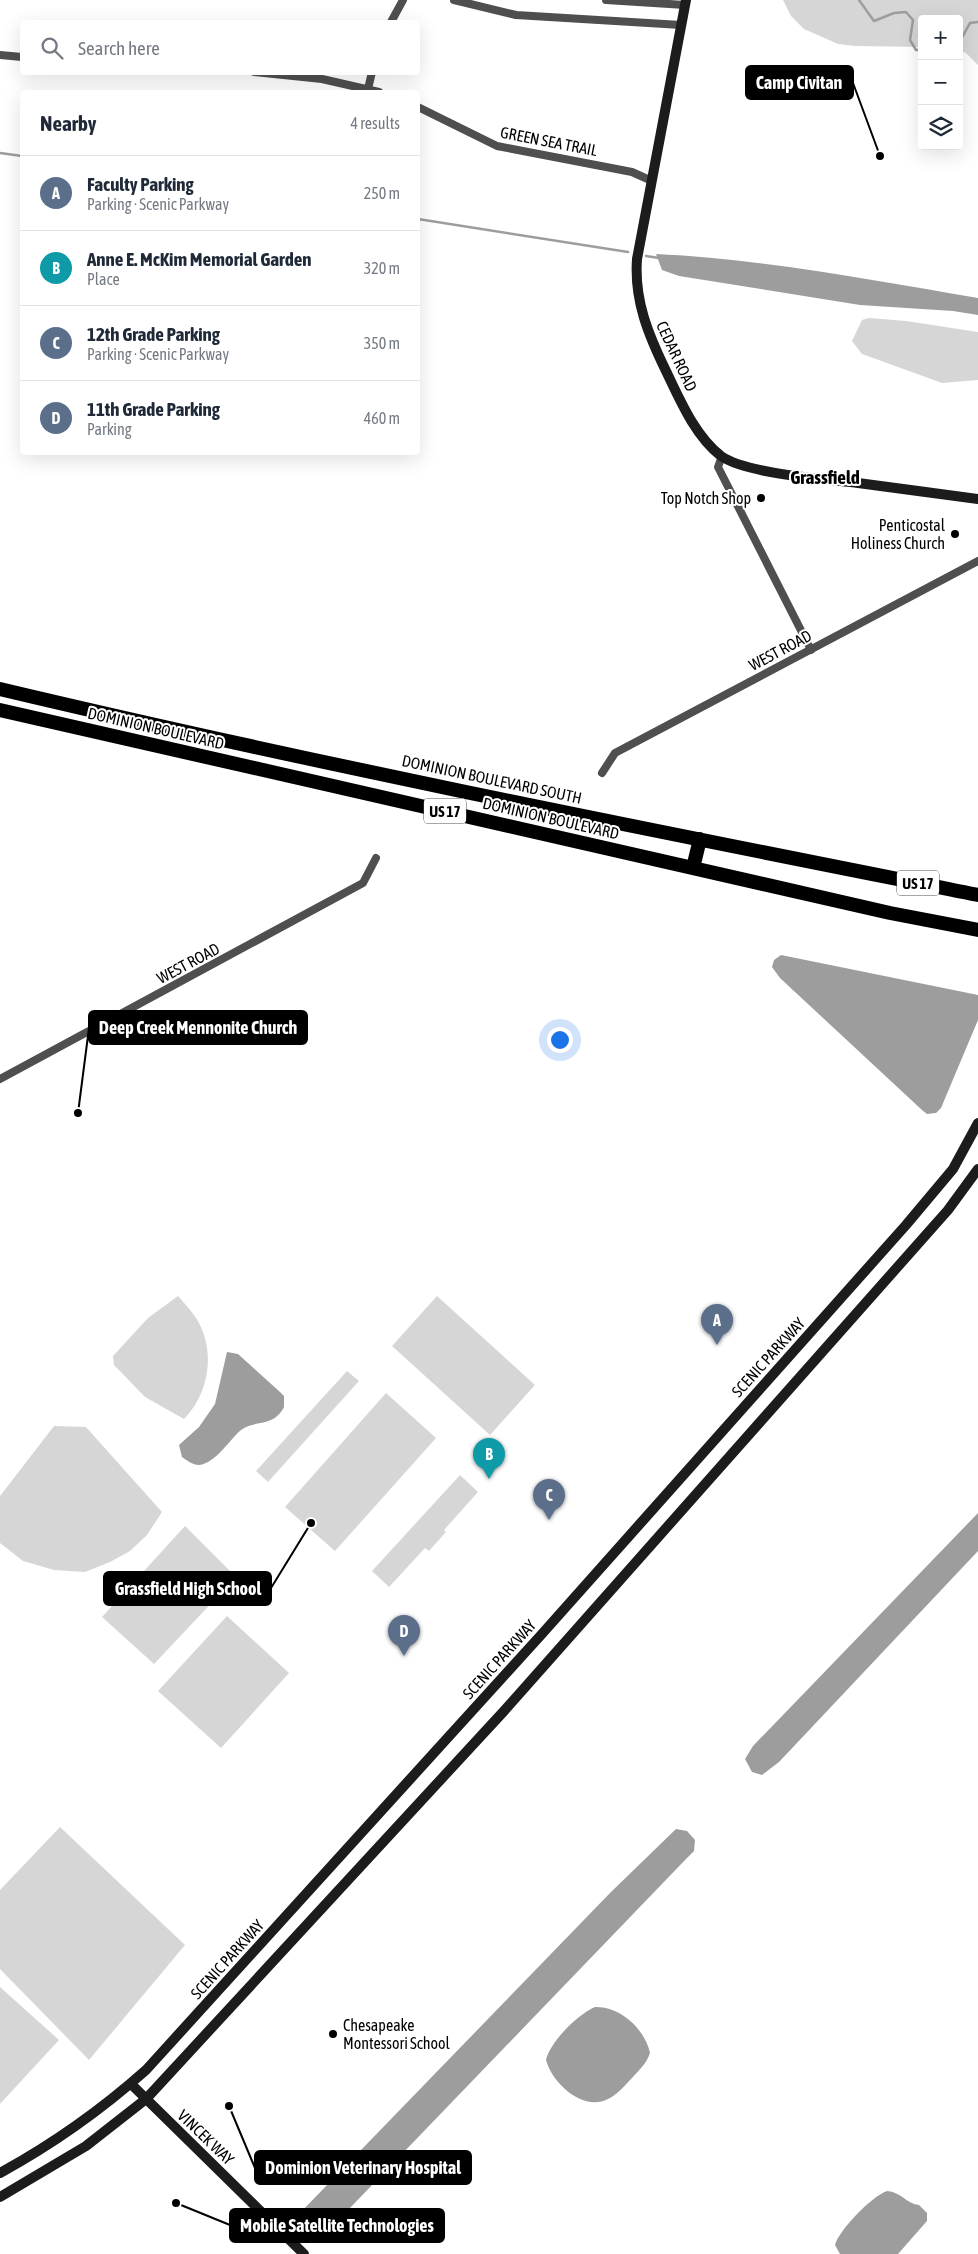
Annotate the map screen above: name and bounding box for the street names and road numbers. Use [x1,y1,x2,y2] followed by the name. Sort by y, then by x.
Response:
[499,123,600,159] street label: GREEN SEA TRAIL
[653,318,701,394] street label: CEDAR ROAD
[746,626,814,674] street label: WEST ROAD
[86,704,226,752] street label: DOMINION BOULEVARD
[400,751,584,807] street label: DOMINION BOULEVARD SOUTH
[481,794,621,842] street label: DOMINION BOULEVARD
[424,798,466,824] road number: US 17
[897,870,939,896] road number: US 17
[154,939,222,987] street label: WEST ROAD
[728,1313,809,1400] street label: SCENIC PARKWAY
[459,1615,540,1702] street label: SCENIC PARKWAY
[187,1915,268,2002] street label: SCENIC PARKWAY
[174,2106,238,2169] street label: VINCEK WAY

